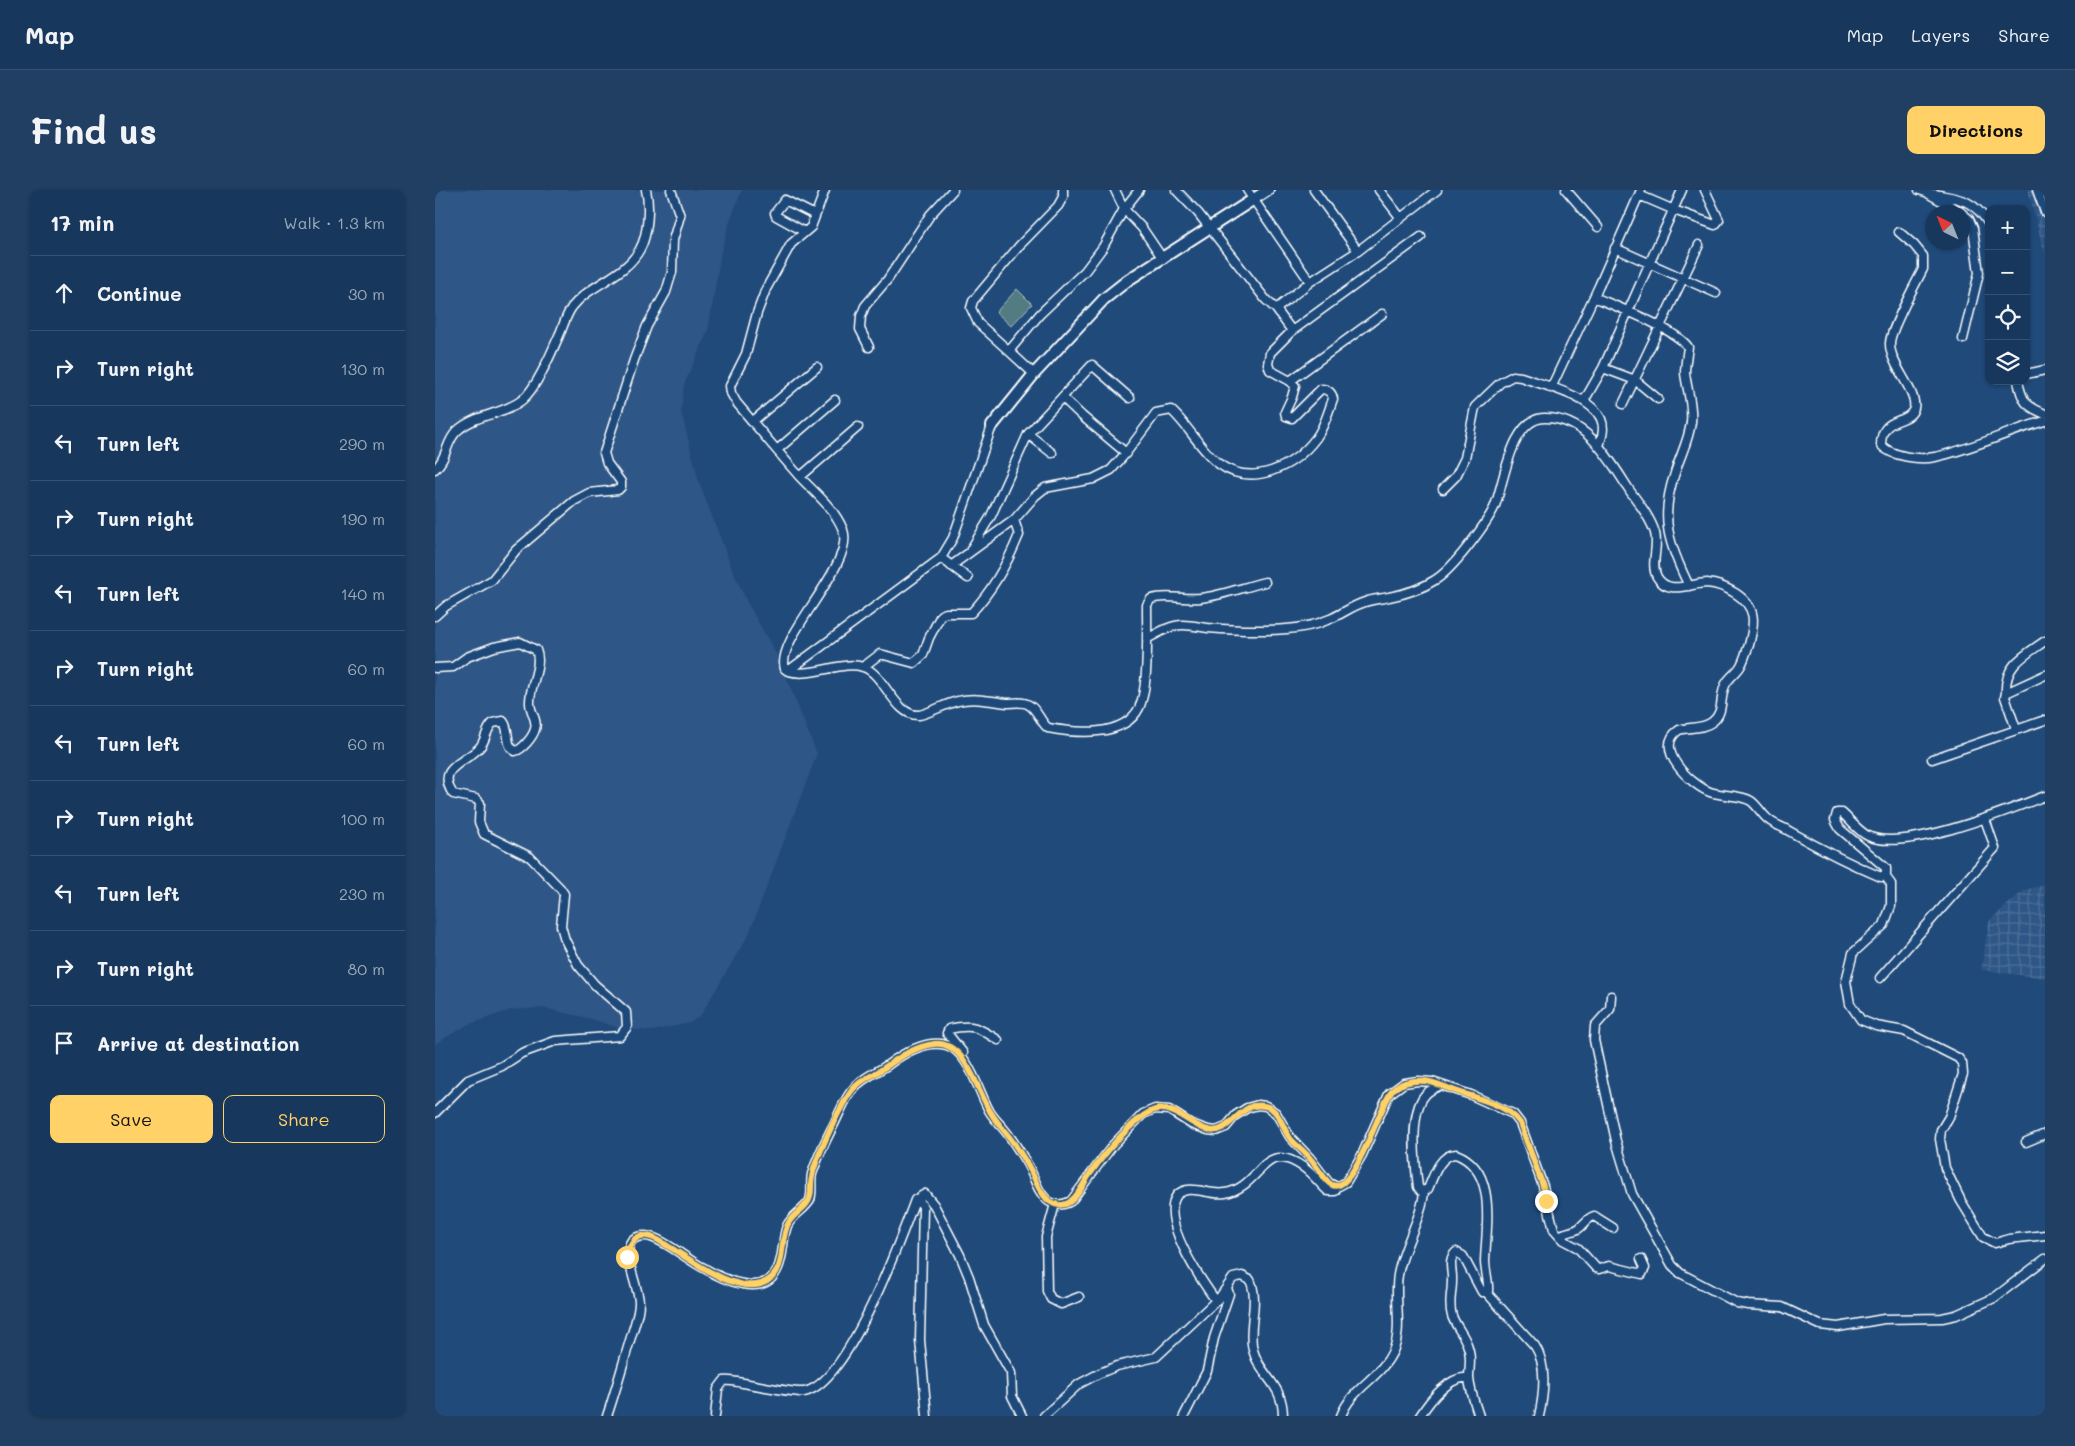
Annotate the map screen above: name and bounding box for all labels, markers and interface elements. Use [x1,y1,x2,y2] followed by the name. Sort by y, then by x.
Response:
[25,19,74,50] text: Map
[1847,23,1883,47] text: Map
[1911,23,1970,47] text: Layers
[1998,23,2050,47] text: Share
[1907,106,2045,154] button: Directions
[30,107,157,153] text: Find us
[1925,205,1970,250] north arrow
[1985,205,2030,385] map controls
[1985,205,2030,250] button: +
[50,209,114,236] text: 17 min
[284,212,385,233] text: Walk · 1.3 km
[1985,250,2030,295] button: −
[50,279,78,307] icon: ahead
[97,281,182,306] text: Continue
[348,283,385,304] text: 30 m
[1985,295,2030,340] button: locate
[1985,340,2030,385] button: layers
[50,354,78,382] icon: right
[97,356,194,381] text: Turn right
[341,358,385,379] text: 130 m
[50,429,78,457] icon: left
[97,431,180,456] text: Turn left
[339,433,385,454] text: 290 m
[50,504,78,532] icon: right
[97,506,194,531] text: Turn right
[341,508,385,529] text: 190 m
[50,579,78,607] icon: left
[97,581,180,606] text: Turn left
[341,583,385,604] text: 140 m
[50,654,78,682] icon: right
[97,656,194,681] text: Turn right
[348,658,385,679] text: 60 m
[50,729,78,757] icon: left
[97,731,180,756] text: Turn left
[348,733,385,754] text: 60 m
[50,804,78,832] icon: right
[97,806,194,831] text: Turn right
[340,808,385,829] text: 100 m
[50,879,78,907] icon: left
[97,881,180,906] text: Turn left
[339,883,385,904] text: 230 m
[50,954,78,982] icon: right
[97,956,194,981] text: Turn right
[348,958,385,979] text: 80 m
[50,1029,78,1057] icon: arrive
[97,1031,300,1056] text: Arrive at destination
[50,1095,213,1143] button: Save
[223,1095,385,1143] button: Share
[1535,1190,1558,1213] route end
[616,1246,639,1269] route start

